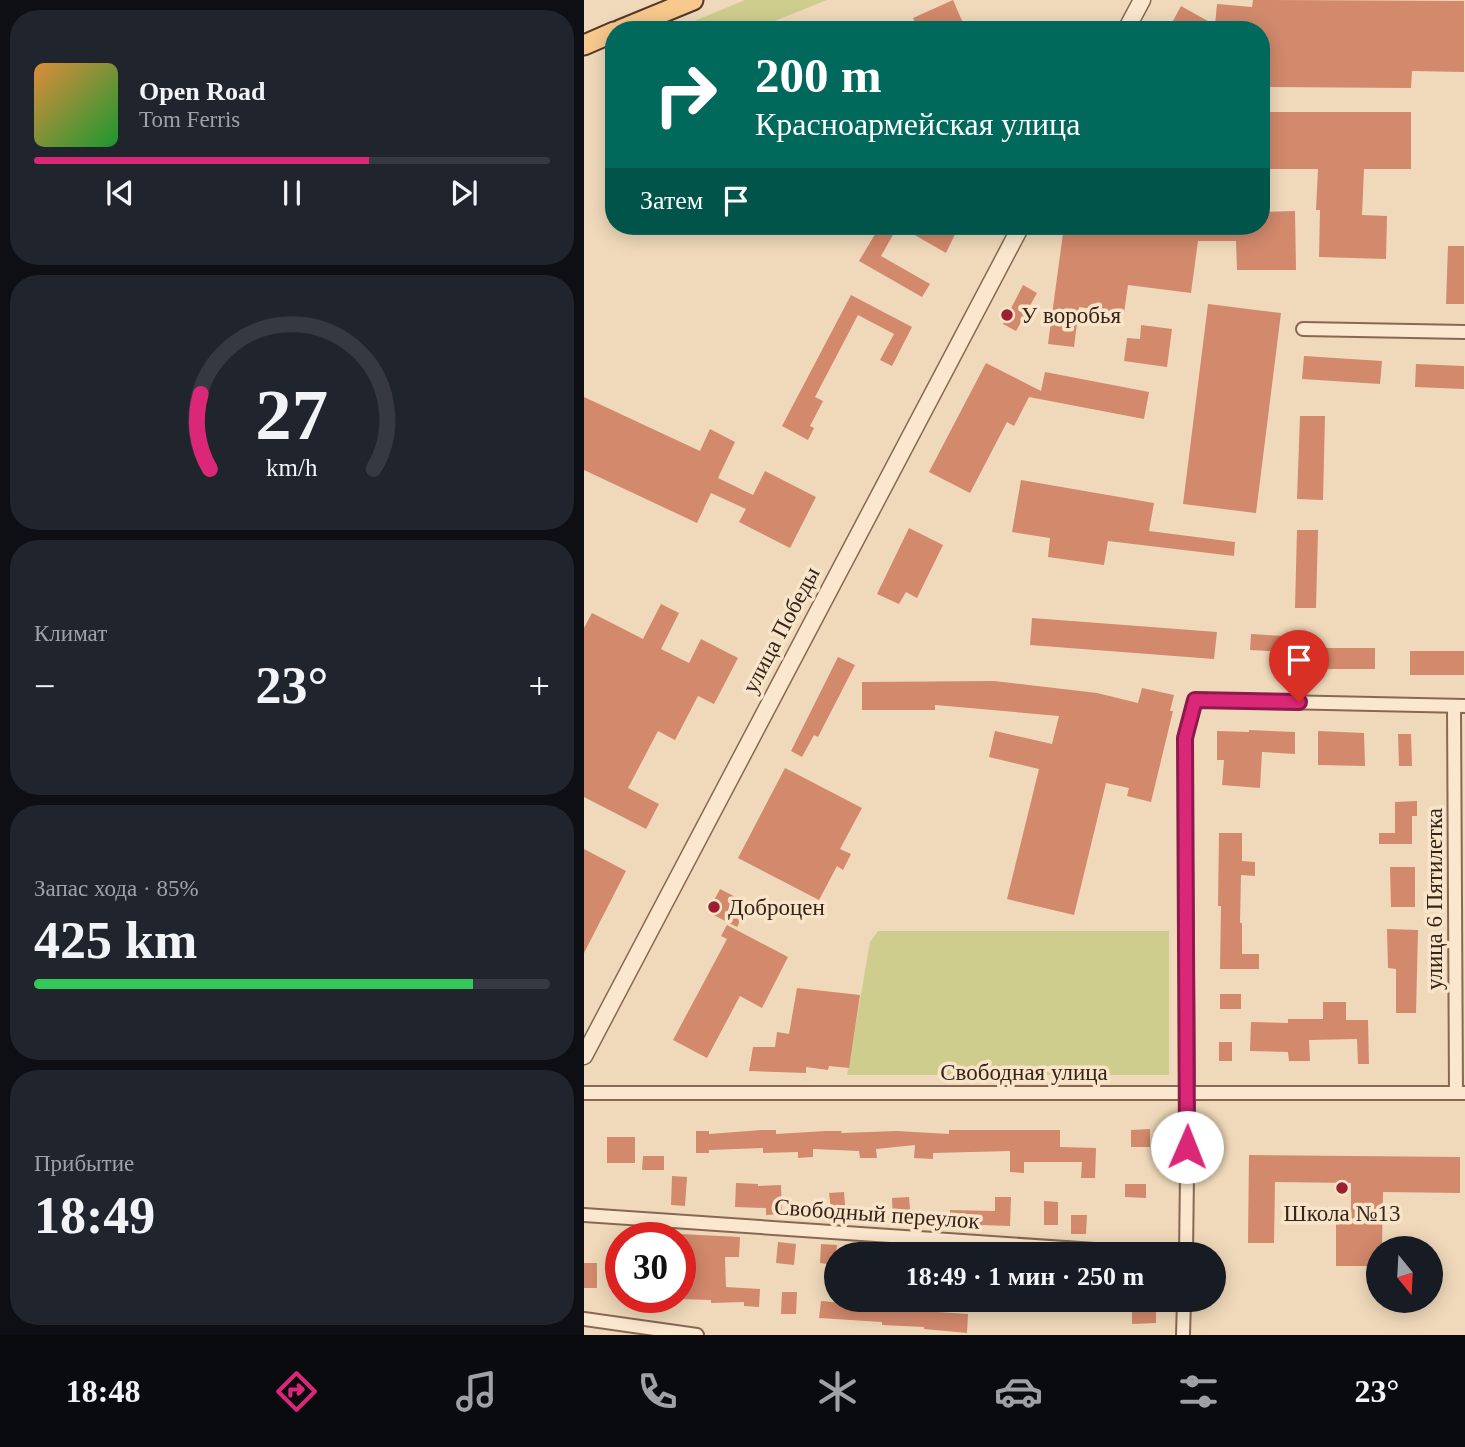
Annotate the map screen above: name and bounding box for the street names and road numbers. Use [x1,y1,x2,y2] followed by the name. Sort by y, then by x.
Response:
[737,563,825,697] street label: улица Победы
[1422,808,1447,990] street label: улица 6 Пятилетка
[940,1060,1108,1085] street label: Свободная улица
[773,1194,981,1234] street label: Свободный переулок

